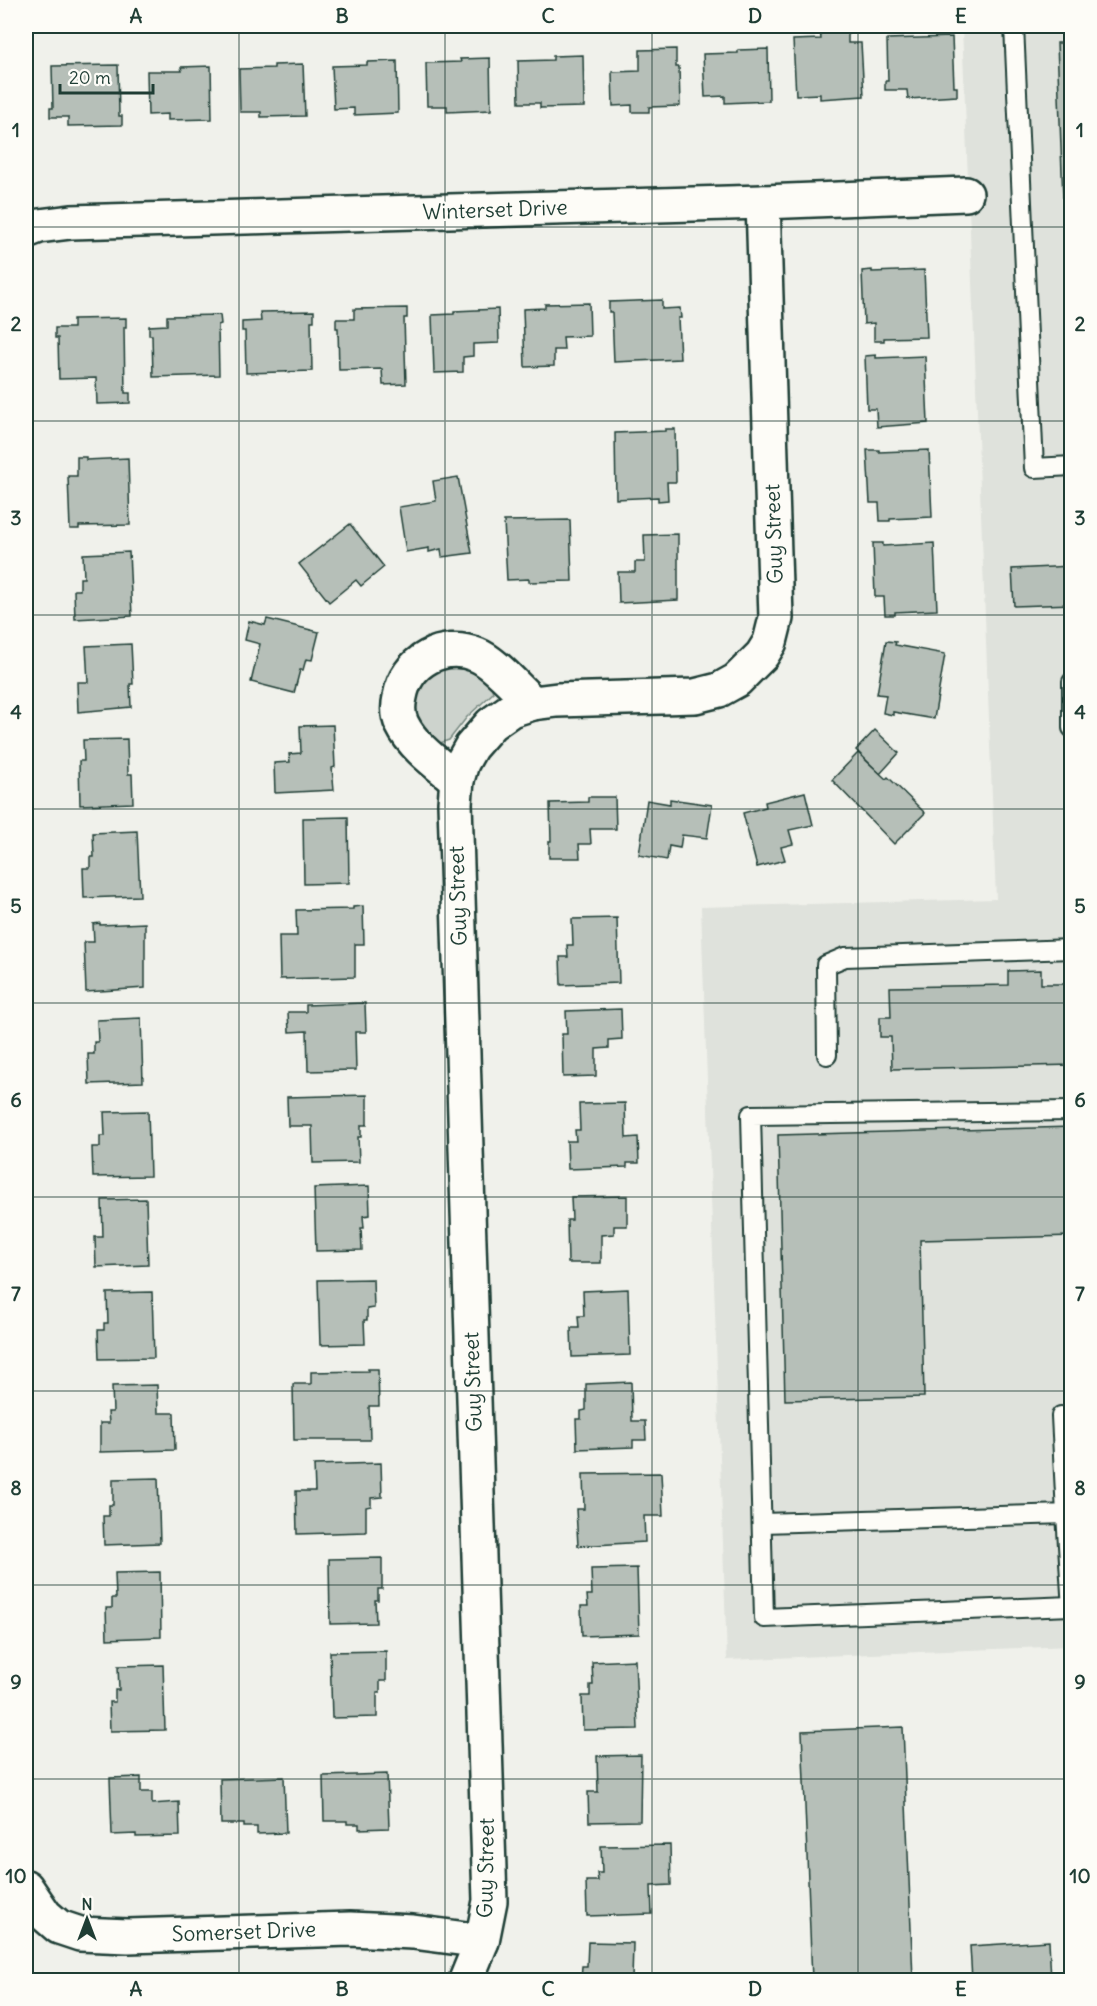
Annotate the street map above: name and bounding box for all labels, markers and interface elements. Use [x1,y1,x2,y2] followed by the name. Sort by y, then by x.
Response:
[130,3,143,28] text: A
[335,3,349,28] text: B
[541,3,555,28] text: C
[748,3,762,28] text: D
[955,3,967,28] text: E
[60,57,153,95] scale bar
[69,66,111,89] text: 20 m
[12,117,20,142] text: 1
[1076,117,1084,142] text: 1
[422,193,568,226] street label: Winterset Drive
[11,311,22,336] text: 2
[1075,311,1086,336] text: 2
[758,483,789,585] street label: Guy Street
[10,505,22,530] text: 3
[1074,505,1086,530] text: 3
[10,699,22,724] text: 4
[1074,699,1086,724] text: 4
[442,845,473,947] street label: Guy Street
[10,893,22,918] text: 5
[1074,893,1086,918] text: 5
[10,1087,22,1112] text: 6
[1074,1087,1086,1112] text: 6
[11,1281,21,1306] text: 7
[1075,1281,1085,1306] text: 7
[457,1331,488,1433] street label: Guy Street
[10,1475,22,1500] text: 8
[1074,1475,1086,1500] text: 8
[10,1669,22,1694] text: 9
[1074,1669,1086,1694] text: 9
[471,1818,500,1918] street label: Guy Street
[5,1863,27,1888] text: 10
[1069,1863,1091,1888] text: 10
[57,1889,117,1949] north arrow
[81,1894,93,1914] text: N
[171,1915,317,1948] street label: Somerset Drive
[130,1976,143,2001] text: A
[335,1976,349,2001] text: B
[541,1976,555,2001] text: C
[748,1976,762,2001] text: D
[955,1976,967,2001] text: E

